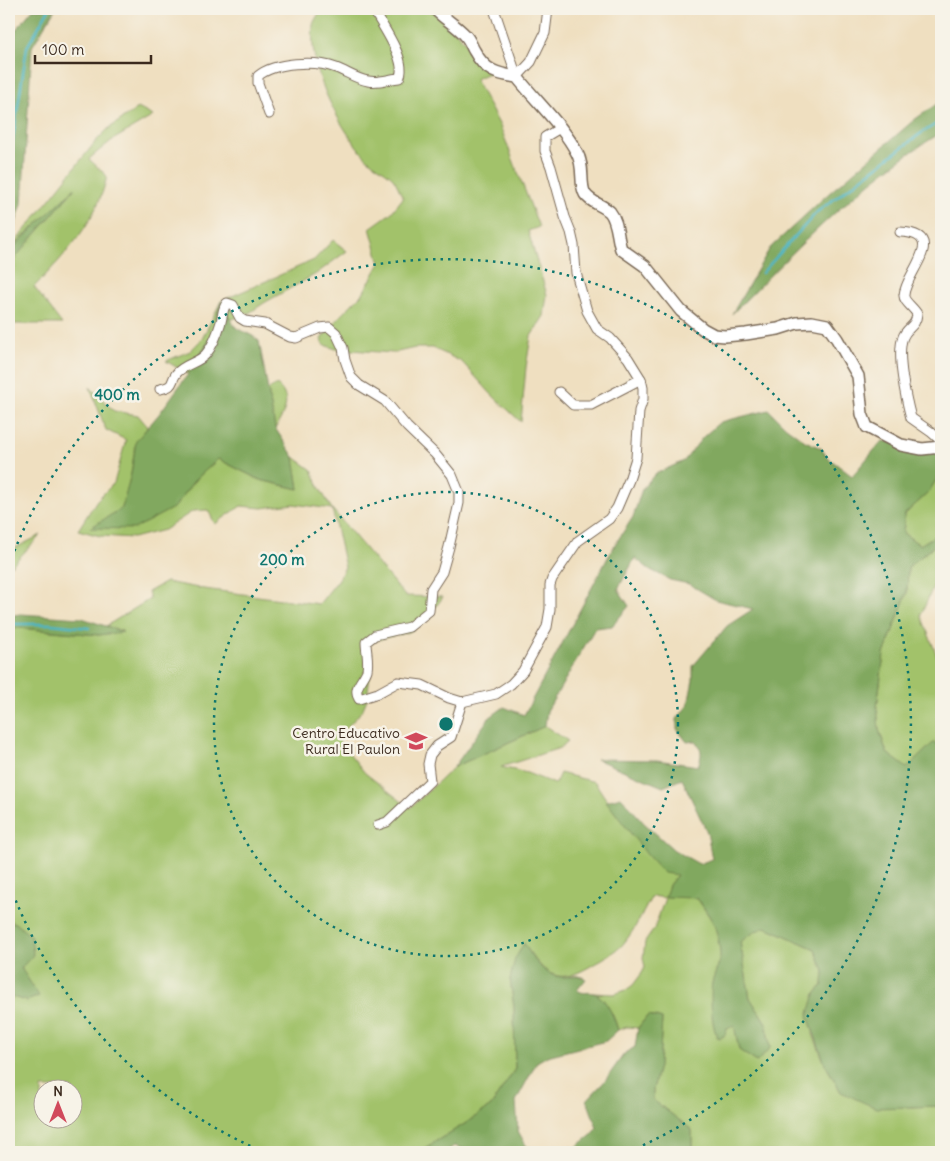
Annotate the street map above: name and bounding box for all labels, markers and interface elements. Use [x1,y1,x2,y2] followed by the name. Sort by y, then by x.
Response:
[35,32,151,64] scale bar
[42,40,84,59] text: 100 m
[94,385,140,404] text: 400 m
[260,550,304,569] text: 200 m
[437,715,455,733] centre of rings
[292,724,400,758] place label: Centro Educativo Rural El Paulon
[403,728,429,754] school or university icon: Centro Educativo Rural El Paulon
[32,1078,82,1128] north arrow
[53,1082,63,1100] text: N

